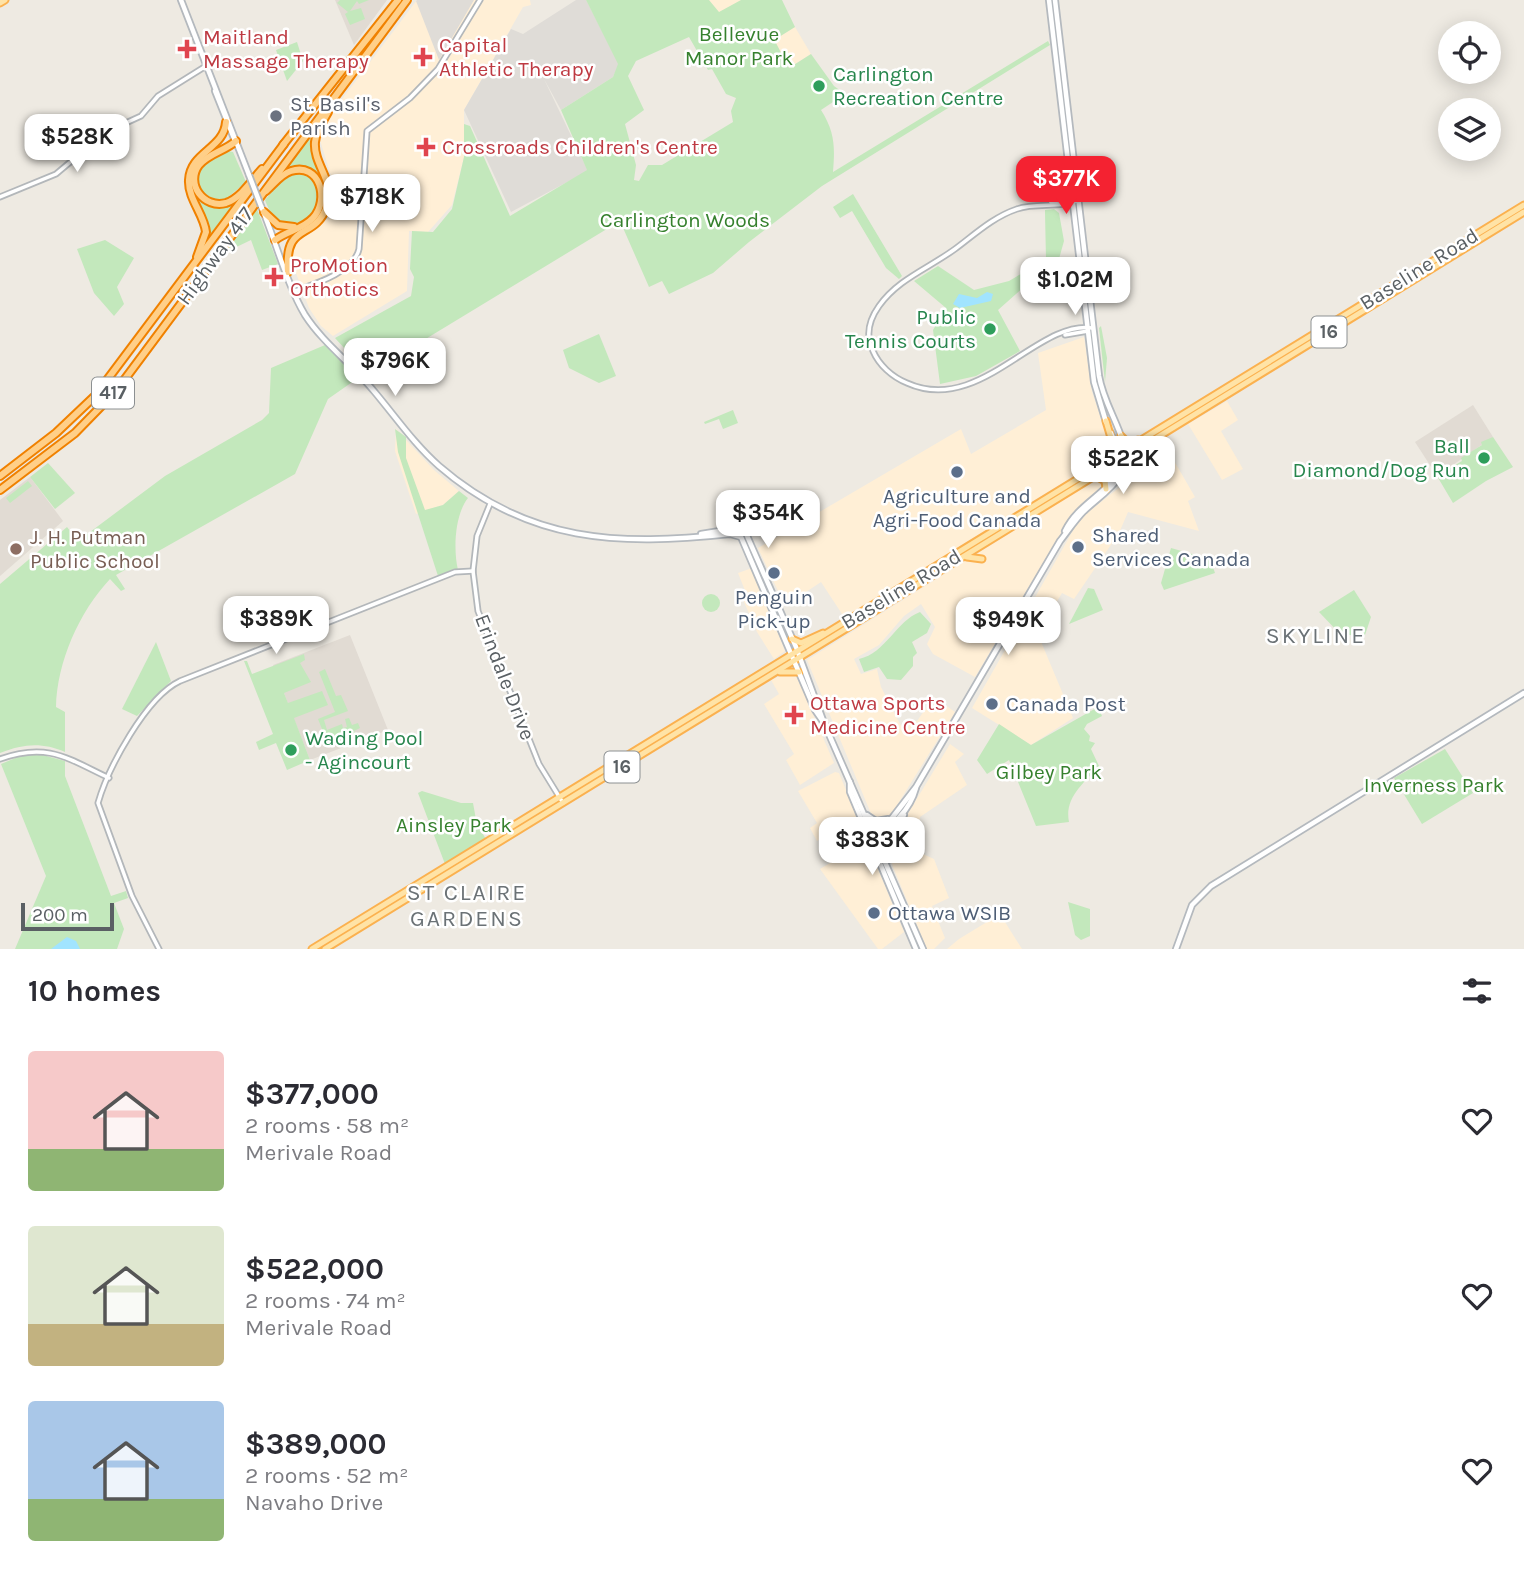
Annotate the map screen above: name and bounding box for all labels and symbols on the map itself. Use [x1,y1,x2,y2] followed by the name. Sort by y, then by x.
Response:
[685,22,794,70] park label: Bellevue Manor Park
[203,25,369,73] place label: Maitland Massage Therapy
[439,33,594,81] place label: Capital Athletic Therapy
[177,39,197,59] marker: Maitland Massage Therapy
[413,47,433,67] marker: Capital Athletic Therapy
[833,62,1003,110] place label: Carlington Recreation Centre
[811,78,827,94] marker: Carlington Recreation Centre
[290,92,381,140] place label: St. Basil's Parish
[268,108,284,124] marker: St. Basil's Parish
[28,114,126,174] pin: $528K
[442,135,718,159] place label: Crossroads Children's Centre
[416,137,436,157] marker: Crossroads Children's Centre
[1017,156,1115,216] pin: $377K
[323,174,421,234] pin: $718K
[172,202,259,310] street label: Highway 417
[600,208,770,232] park label: Carlington Woods
[1355,223,1483,315] street label: Baseline Road
[290,253,388,301] place label: ProMotion Orthotics
[1018,258,1132,317] pin: $1.02M
[264,267,284,287] marker: ProMotion Orthotics
[845,305,976,353] place label: Public Tennis Courts
[1312,316,1346,348] road number: 16
[982,321,998,337] marker: Public Tennis Courts
[346,338,444,398] pin: $796K
[92,378,134,408] road number: 417
[1293,434,1470,482] place label: Ball Diamond/Dog Run
[1074,436,1172,496] pin: $522K
[1476,450,1492,466] marker: Ball Diamond/Dog Run
[949,464,965,480] marker: Agriculture and Agri-Food Canada
[873,484,1041,532] place label: Agriculture and Agri-Food Canada
[719,490,817,550] pin: $354K
[1092,523,1250,571] place label: Shared Services Canada
[30,525,160,573] place label: J. H. Putman Public School
[1070,539,1086,555] marker: Shared Services Canada
[8,541,24,557] marker: J. H. Putman Public School
[837,544,965,634] street label: Baseline Road
[766,565,782,581] marker: Penguin Pick-up
[735,585,813,633] place label: Penguin Pick-up
[227,596,325,656] pin: $389K
[959,598,1057,657] pin: $949K
[470,611,540,743] street label: Erindale Drive
[1266,622,1366,649] district label: SKYLINE
[810,691,965,739] place label: Ottawa Sports Medicine Centre
[1006,692,1126,716] place label: Canada Post
[984,696,1000,712] marker: Canada Post
[784,705,804,725] marker: Ottawa Sports Medicine Centre
[305,726,423,774] place label: Wading Pool - Agincourt
[283,742,299,758] marker: Wading Pool - Agincourt
[604,752,640,782] road number: 16
[996,760,1102,784] park label: Gilbey Park
[1364,773,1504,797] park label: Inverness Park
[396,813,512,837] park label: Ainsley Park
[823,818,921,877] pin: $383K
[407,879,527,932] district label: ST CLAIRE GARDENS
[21,900,114,932] scale bar
[888,901,1011,925] place label: Ottawa WSIB
[866,905,882,921] marker: Ottawa WSIB

